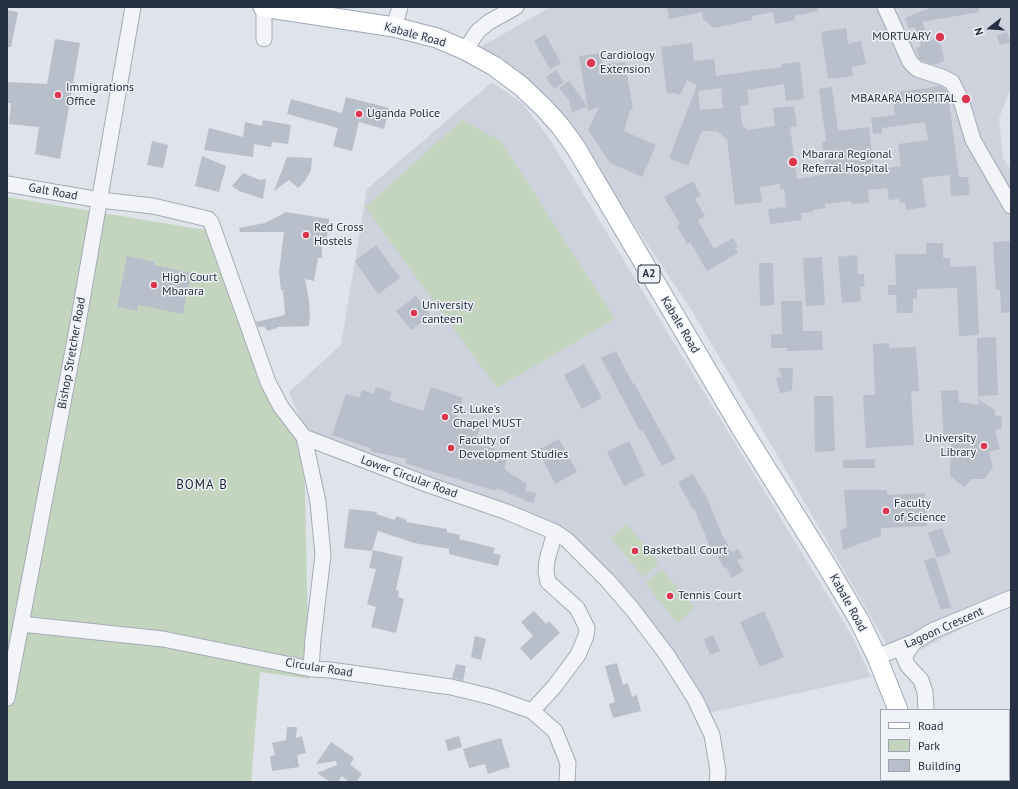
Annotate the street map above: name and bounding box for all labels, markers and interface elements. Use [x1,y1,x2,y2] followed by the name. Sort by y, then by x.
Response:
[970,8,1010,48] north arrow
[382,20,448,50] street label: Kabale Road
[971,26,986,37] text: N
[872,30,931,44] place label: MORTUARY
[934,31,946,43] marker: MORTUARY
[600,49,655,77] place label: Cardiology Extension
[585,57,597,69] marker: Cardiology Extension
[66,81,134,109] place label: Immigrations Office
[53,90,63,100] marker: Immigrations Office
[851,92,957,106] place label: MBARARA HOSPITAL
[960,93,972,105] marker: MBARARA HOSPITAL
[367,107,440,121] place label: Uganda Police
[354,109,364,119] marker: Uganda Police
[802,148,892,176] place label: Mbarara Regional Referral Hospital
[787,156,799,168] marker: Mbarara Regional Referral Hospital
[27,181,79,203] street label: Galt Road
[314,221,364,249] place label: Red Cross Hostels
[301,230,311,240] marker: Red Cross Hostels
[638,265,660,283] road number: A2
[162,271,217,299] place label: High Court Mbarara
[149,280,159,290] marker: High Court Mbarara
[657,294,703,356] street label: Kabale Road
[55,296,89,410] street label: Bishop Stretcher Road
[422,299,473,327] place label: University canteen
[409,308,419,318] marker: University canteen
[453,403,522,431] place label: St. Luke's Chapel MUST
[440,412,450,422] marker: St. Luke's Chapel MUST
[925,432,976,460] place label: University Library
[459,434,568,462] place label: Faculty of Development Studies
[979,441,989,451] marker: University Library
[446,443,456,453] marker: Faculty of Development Studies
[359,453,459,501] street label: Lower Circular Road
[176,477,228,493] district label: BOMA B
[894,497,946,525] place label: Faculty of Science
[881,506,891,516] marker: Faculty of Science
[643,544,727,558] place label: Basketball Court
[630,546,640,556] marker: Basketball Court
[826,572,870,634] street label: Kabale Road
[678,589,742,603] place label: Tennis Court
[665,591,675,601] marker: Tennis Court
[902,604,986,652] street label: Lagoon Crescent
[284,656,354,680] street label: Circular Road
[880,709,1010,781] legend
[918,718,943,733] text: Road
[918,738,940,753] text: Park
[918,758,961,773] text: Building

